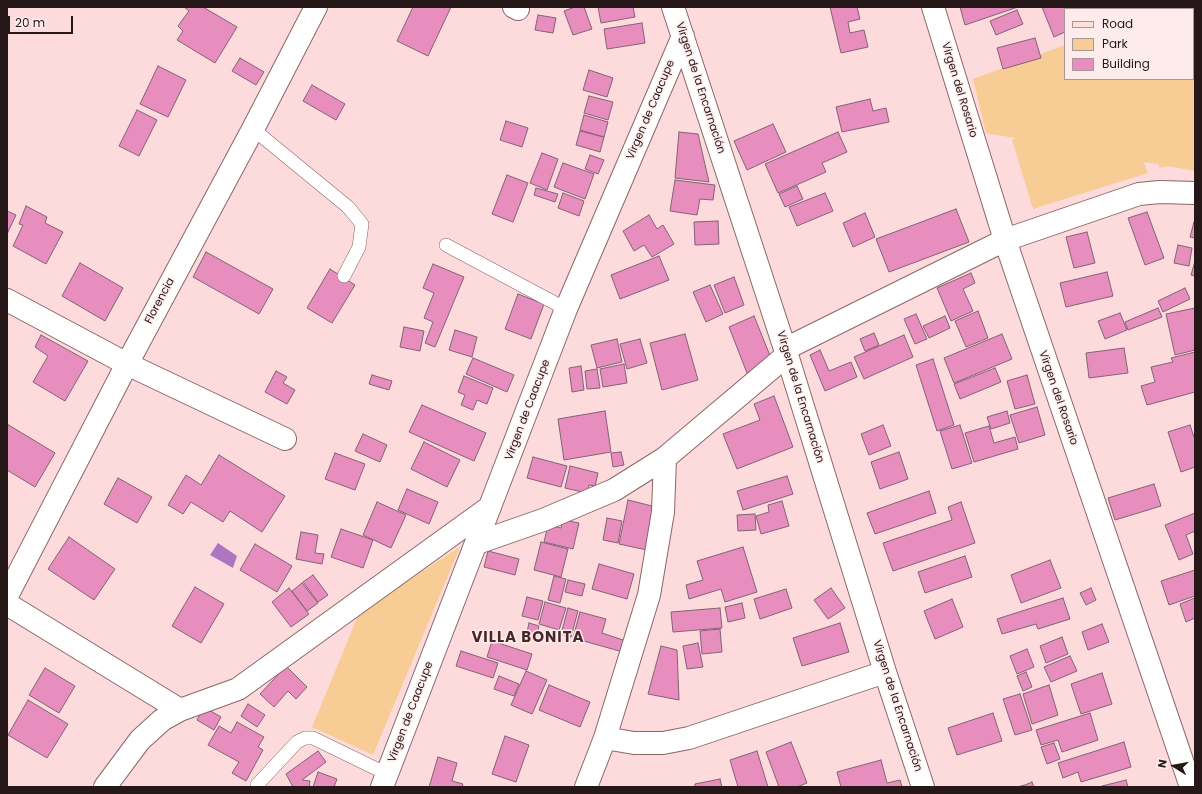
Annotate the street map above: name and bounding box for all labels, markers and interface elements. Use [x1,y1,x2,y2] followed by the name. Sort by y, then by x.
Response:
[10,8,75,34] scale bar
[1064,8,1194,80] legend
[15,14,45,31] text: 20 m
[1102,15,1133,32] text: Road
[672,21,728,155] street label: Virgen de la Encarnación
[1102,35,1128,52] text: Park
[938,41,980,139] street label: Virgen del Rosario
[1102,55,1150,72] text: Building
[624,58,678,162] street label: Virgen de Caacupe
[142,276,178,326] street label: Florencia
[774,329,826,465] street label: Virgen de la Encarnación
[1036,349,1080,447] street label: Virgen del Rosario
[503,358,553,462] street label: Virgen de Caacupe
[471,629,585,647] district label: VILLA BONITA
[869,639,925,773] street label: Virgen de la Encarnación
[386,660,436,764] street label: Virgen de Caacupe
[1154,746,1194,786] north arrow
[1154,758,1171,769] text: N

